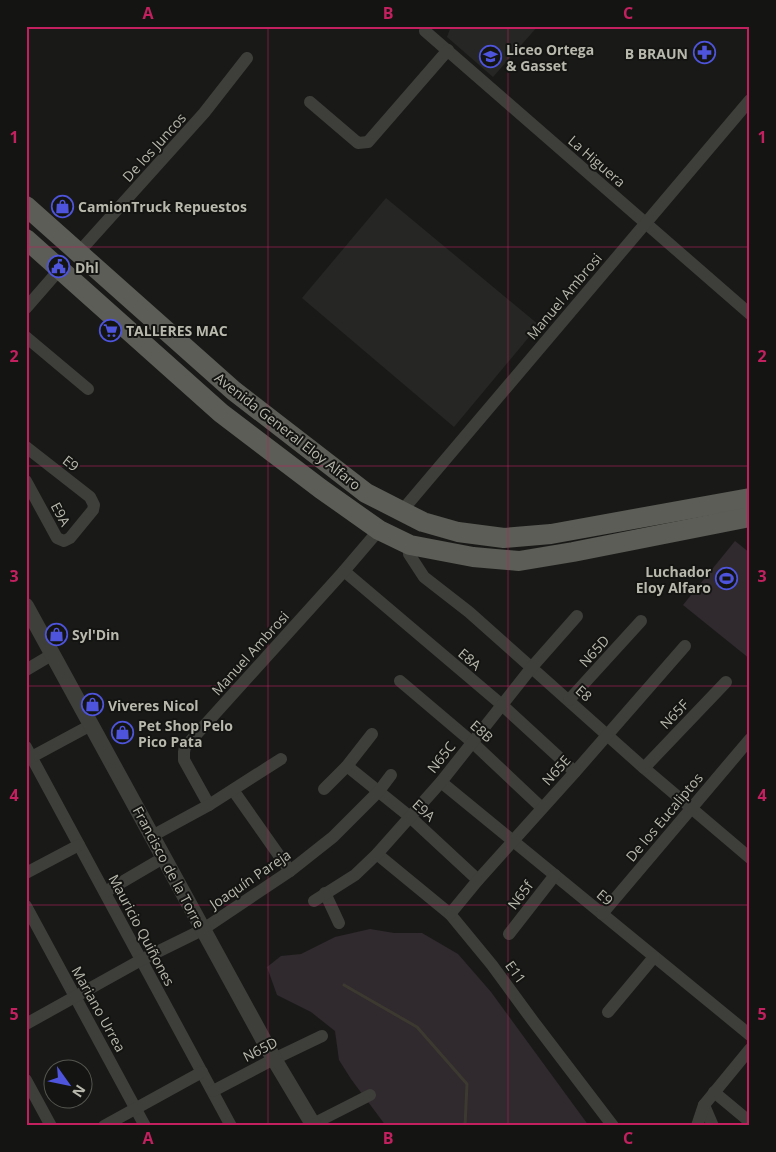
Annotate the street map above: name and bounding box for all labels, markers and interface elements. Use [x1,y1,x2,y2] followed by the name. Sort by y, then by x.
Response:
[142,2,154,24] text: A
[383,2,393,24] text: B
[623,2,633,24] text: C
[506,40,594,75] place label: Liceo Ortega & Gasset
[692,41,716,65] pharmacy icon: B BRAUN
[625,44,688,63] place label: B BRAUN
[478,45,502,69] school or university icon: Liceo Ortega & Gasset
[118,108,190,186] street label: De los Juncos
[9,126,19,148] text: 1
[757,126,767,148] text: 1
[564,131,630,191] street label: La Higuera
[50,194,74,218] shop icon: CamionTruck Repuestos
[78,197,247,216] place label: CamionTruck Repuestos
[522,249,606,343] street label: Manuel Ambrosi
[47,255,71,279] public building icon: Dhl
[75,258,99,277] place label: Dhl
[98,318,122,342] supermarket icon: TALLERES MAC
[126,321,228,340] place label: TALLERES MAC
[9,345,19,367] text: 2
[757,345,767,367] text: 2
[211,368,365,494] street label: Avenida General Eloy Alfaro
[59,451,83,475] street label: E9
[47,499,75,529] street label: E9A
[636,562,712,597] place label: Luchador Eloy Alfaro
[9,565,19,587] text: 3
[757,565,767,587] text: 3
[715,567,739,591] sports icon: Luchador Eloy Alfaro
[207,607,293,699] street label: Manuel Ambrosi
[44,622,68,646] shop icon: Syl'Din
[72,625,120,644] place label: Syl'Din
[575,631,613,671] street label: N65D
[454,644,486,674] street label: E8A
[572,681,596,705] street label: E8
[80,693,104,717] shop icon: Viveres Nicol
[655,695,693,733] street label: N65F
[108,696,199,715] place label: Viveres Nicol
[138,716,233,751] place label: Pet Shop Pelo Pico Pata
[466,716,498,746] street label: E8B
[110,721,134,745] shop icon: Pet Shop Pelo Pico Pata
[422,737,460,777] street label: N65C
[537,751,575,789] street label: N65E
[621,768,707,865] street label: De los Eucaliptos
[9,784,19,806] text: 4
[757,784,767,806] text: 4
[408,795,440,825] street label: E9A
[129,803,209,931] street label: Francisco de la Torre
[204,845,294,914] street label: Joaquín Pareja
[105,871,180,989] street label: Mauricio Quiñones
[503,876,538,913] street label: N65f
[593,885,617,909] street label: E9
[501,957,531,987] street label: E11
[68,963,130,1055] street label: Mariano Urrea
[9,1003,19,1025] text: 5
[757,1003,767,1025] text: 5
[239,1032,281,1066] street label: N65D
[42,1060,92,1110] north arrow
[68,1081,90,1101] text: N
[142,1127,154,1149] text: A
[383,1127,393,1149] text: B
[623,1127,633,1149] text: C

